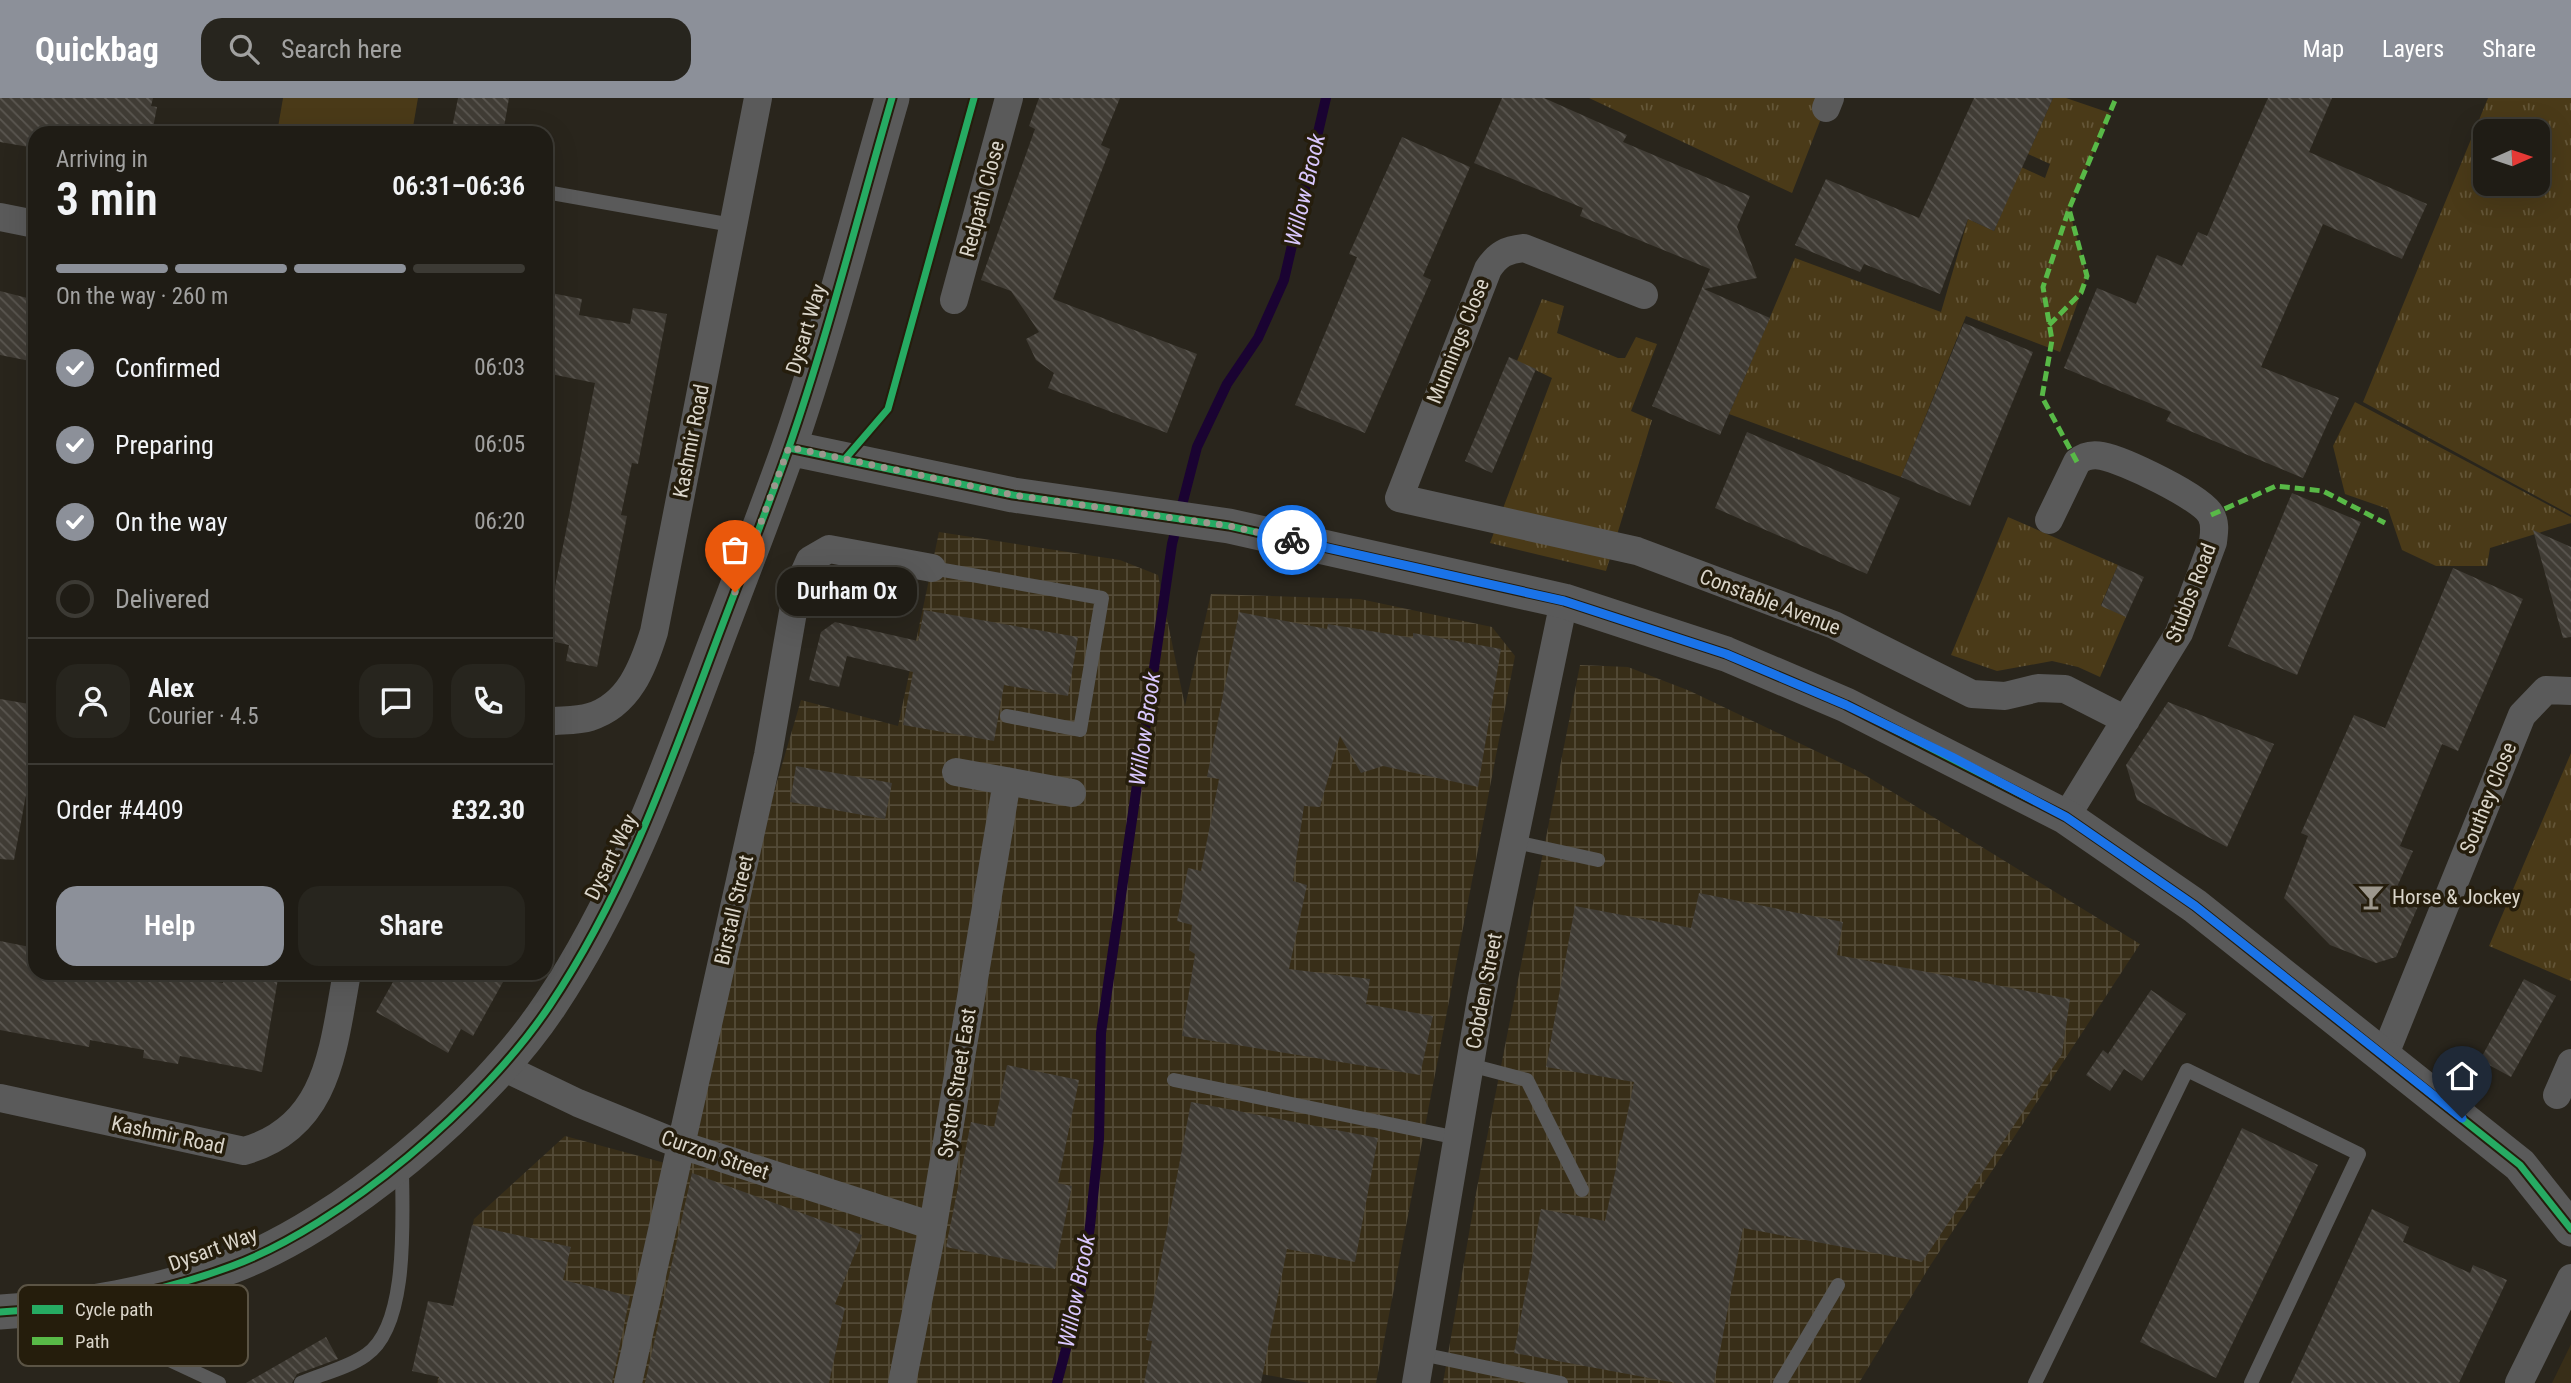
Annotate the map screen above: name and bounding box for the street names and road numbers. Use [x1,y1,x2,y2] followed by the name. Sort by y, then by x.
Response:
[955,138,1009,260] street label: Redpath Close
[1422,275,1494,407] street label: Munnings Close
[781,281,831,377] street label: Dysart Way
[668,382,714,500] street label: Kashmir Road
[2161,540,2221,646] street label: Stubbs Road
[1696,564,1844,640] street label: Constable Avenue
[2455,739,2521,857] street label: Southey Close
[580,810,642,904] street label: Dysart Way
[710,853,758,967] street label: Birstall Street
[1461,931,1507,1051] street label: Cobden Street
[933,1007,981,1159] street label: Syston Street East
[109,1111,227,1159] street label: Kashmir Road
[658,1125,772,1185] street label: Curzon Street
[165,1222,261,1276] street label: Dysart Way

